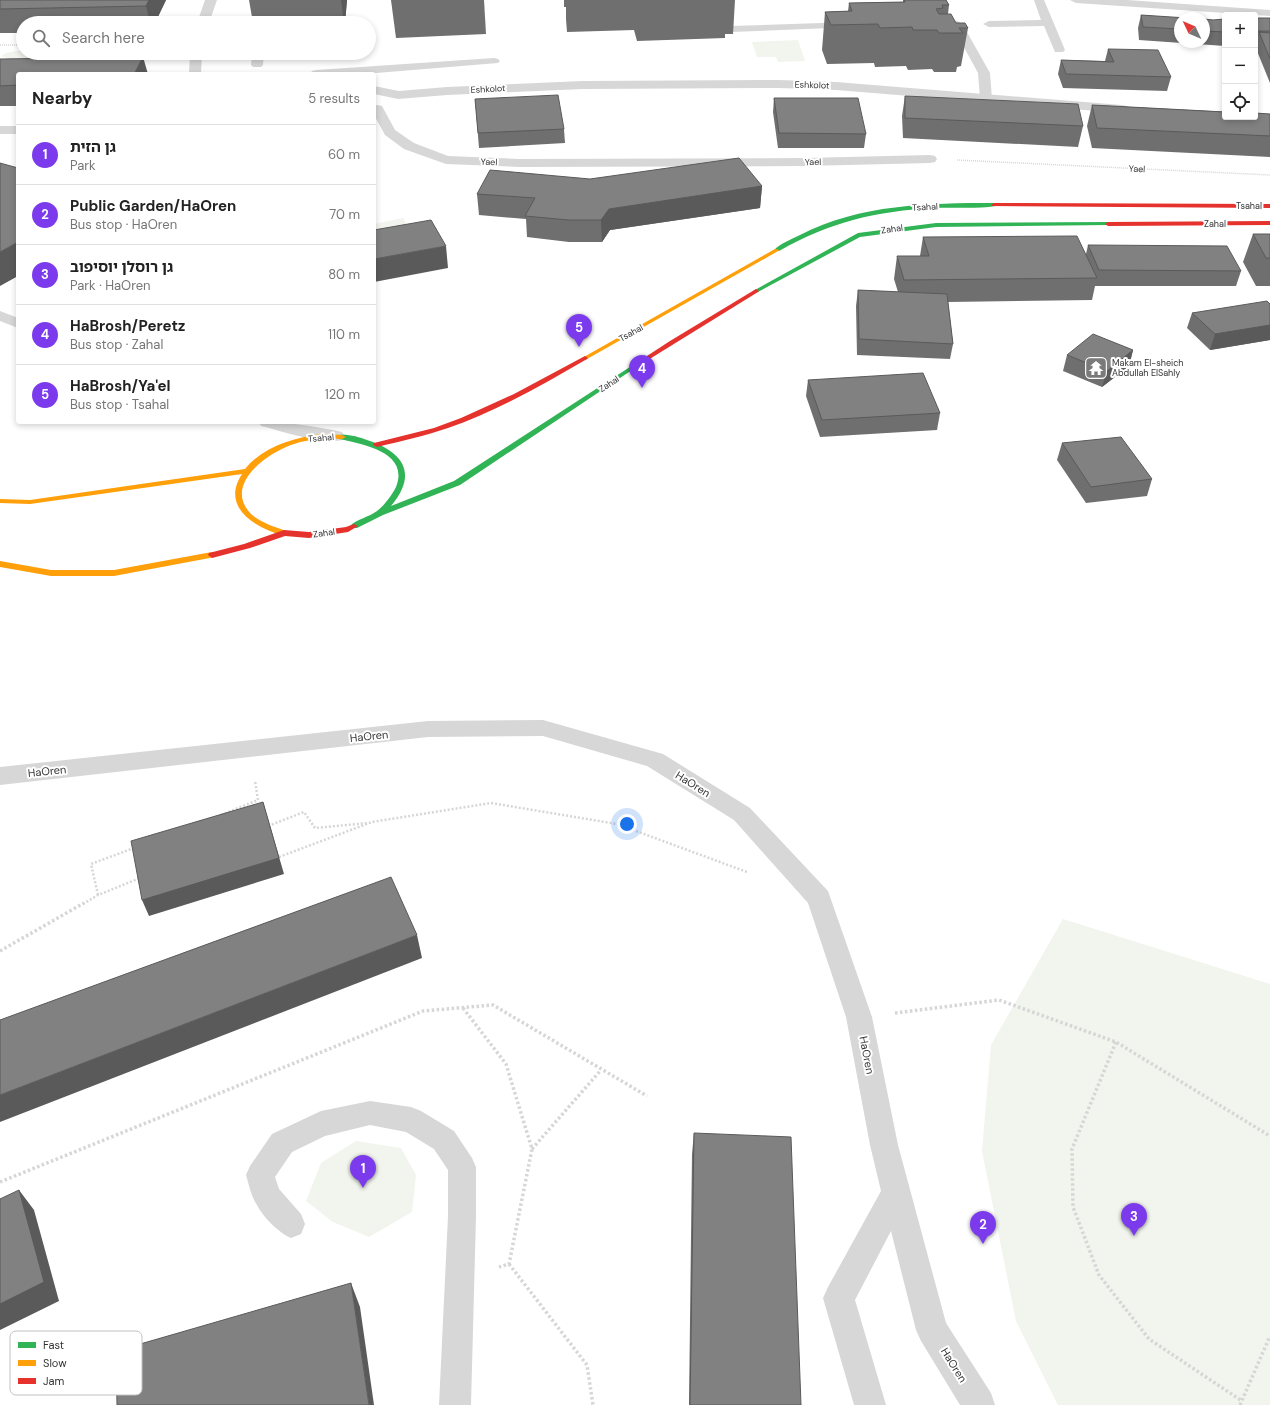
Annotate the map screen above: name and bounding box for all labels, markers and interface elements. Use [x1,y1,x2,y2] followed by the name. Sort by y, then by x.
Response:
[1174,12,1210,48] north arrow
[1222,12,1258,120] map controls
[1222,12,1258,48] button: +
[16,16,376,60] search box
[30,27,52,49] icon: search
[62,28,145,48] text: Search here
[1222,48,1258,84] button: −
[794,78,830,92] street label: Eshkolot
[470,82,506,96] street label: Eshkolot
[1222,84,1258,120] button: locate
[32,87,92,109] text: Nearby
[308,90,360,107] text: 5 results
[70,137,116,157] text: גן הזית
[43,146,47,163] text: 1
[328,146,360,163] text: 60 m
[481,156,497,168] street label: Yael
[805,156,821,168] street label: Yael
[70,157,96,174] text: Park
[1128,163,1146,175] street label: Yael
[70,196,236,216] text: Public Garden/HaOren
[912,200,938,214] street label: Tsahal
[1236,200,1262,212] street label: Tsahal
[41,206,49,223] text: 2
[329,206,360,223] text: 70 m
[70,216,177,233] text: Bus stop · HaOren
[1204,218,1226,230] street label: Zahal
[880,222,904,236] street label: Zahal
[70,257,173,277] text: גן רוסלן יוסיפוב
[41,266,49,283] text: 3
[328,266,360,283] text: 80 m
[70,277,151,294] text: Park · HaOren
[566,314,592,347] pin: 5
[70,316,185,336] text: HaBrosh/Peretz
[617,321,645,345] street label: Tsahal
[41,326,49,343] text: 4
[328,326,360,343] text: 110 m
[70,336,163,353] text: Bus stop · Zahal
[629,355,655,388] pin: 4
[1083,355,1109,381] temple icon: Makam El-sheich Abdullah ElSahly
[1112,357,1184,379] place label: Makam El-sheich Abdullah ElSahly
[597,373,621,395] street label: Zahal
[70,376,171,396] text: HaBrosh/Ya'el
[41,386,49,403] text: 5
[325,386,360,403] text: 120 m
[70,396,169,413] text: Bus stop · Tsahal
[308,431,334,445] street label: Tsahal
[312,526,336,540] street label: Zahal
[349,727,389,745] street label: HaOren
[27,762,67,780] street label: HaOren
[673,768,713,800] street label: HaOren
[617,814,637,834] your location
[856,1035,878,1075] street label: HaOren
[350,1155,376,1188] pin: 1
[1121,1203,1147,1236] pin: 3
[970,1211,996,1244] pin: 2
[10,1331,142,1395] legend
[43,1338,64,1352] text: Fast
[938,1345,970,1385] street label: HaOren
[43,1356,67,1370] text: Slow
[43,1374,64,1388] text: Jam

